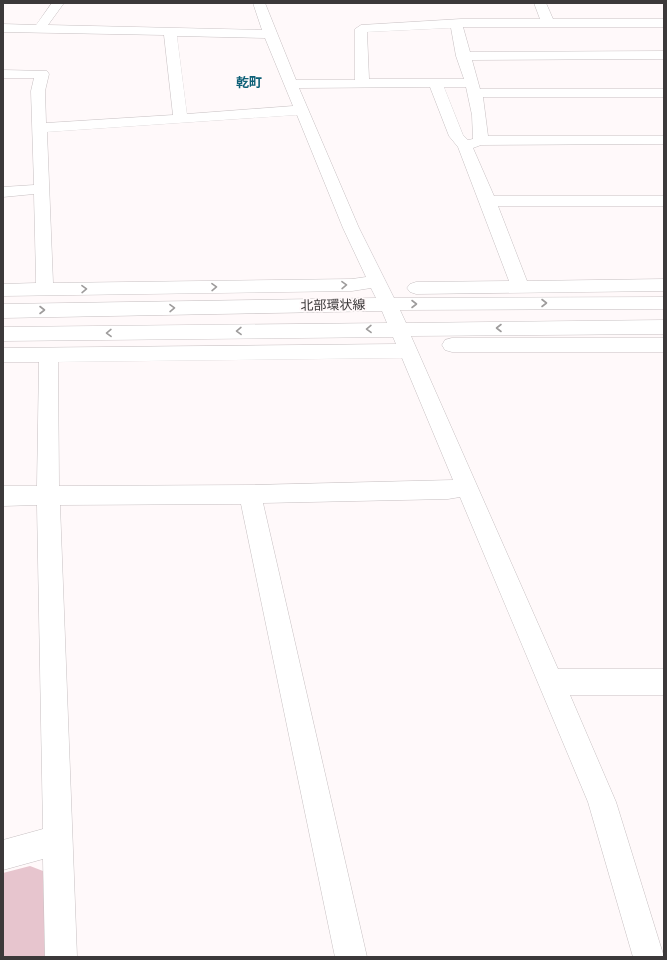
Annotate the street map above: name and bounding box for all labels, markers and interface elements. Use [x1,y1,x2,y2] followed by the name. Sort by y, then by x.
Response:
[236,75,262,90] district label: 乾町
[341,281,347,289] one-way arrow
[211,283,217,291] one-way arrow
[81,284,87,293] one-way arrow
[300,297,366,313] street label: 北部環状線
[541,299,547,307] one-way arrow
[411,300,417,308] one-way arrow
[169,304,175,312] one-way arrow
[39,306,45,314] one-way arrow
[496,324,502,332] one-way arrow
[366,325,372,333] one-way arrow
[236,327,242,335] one-way arrow
[106,329,112,337] one-way arrow

